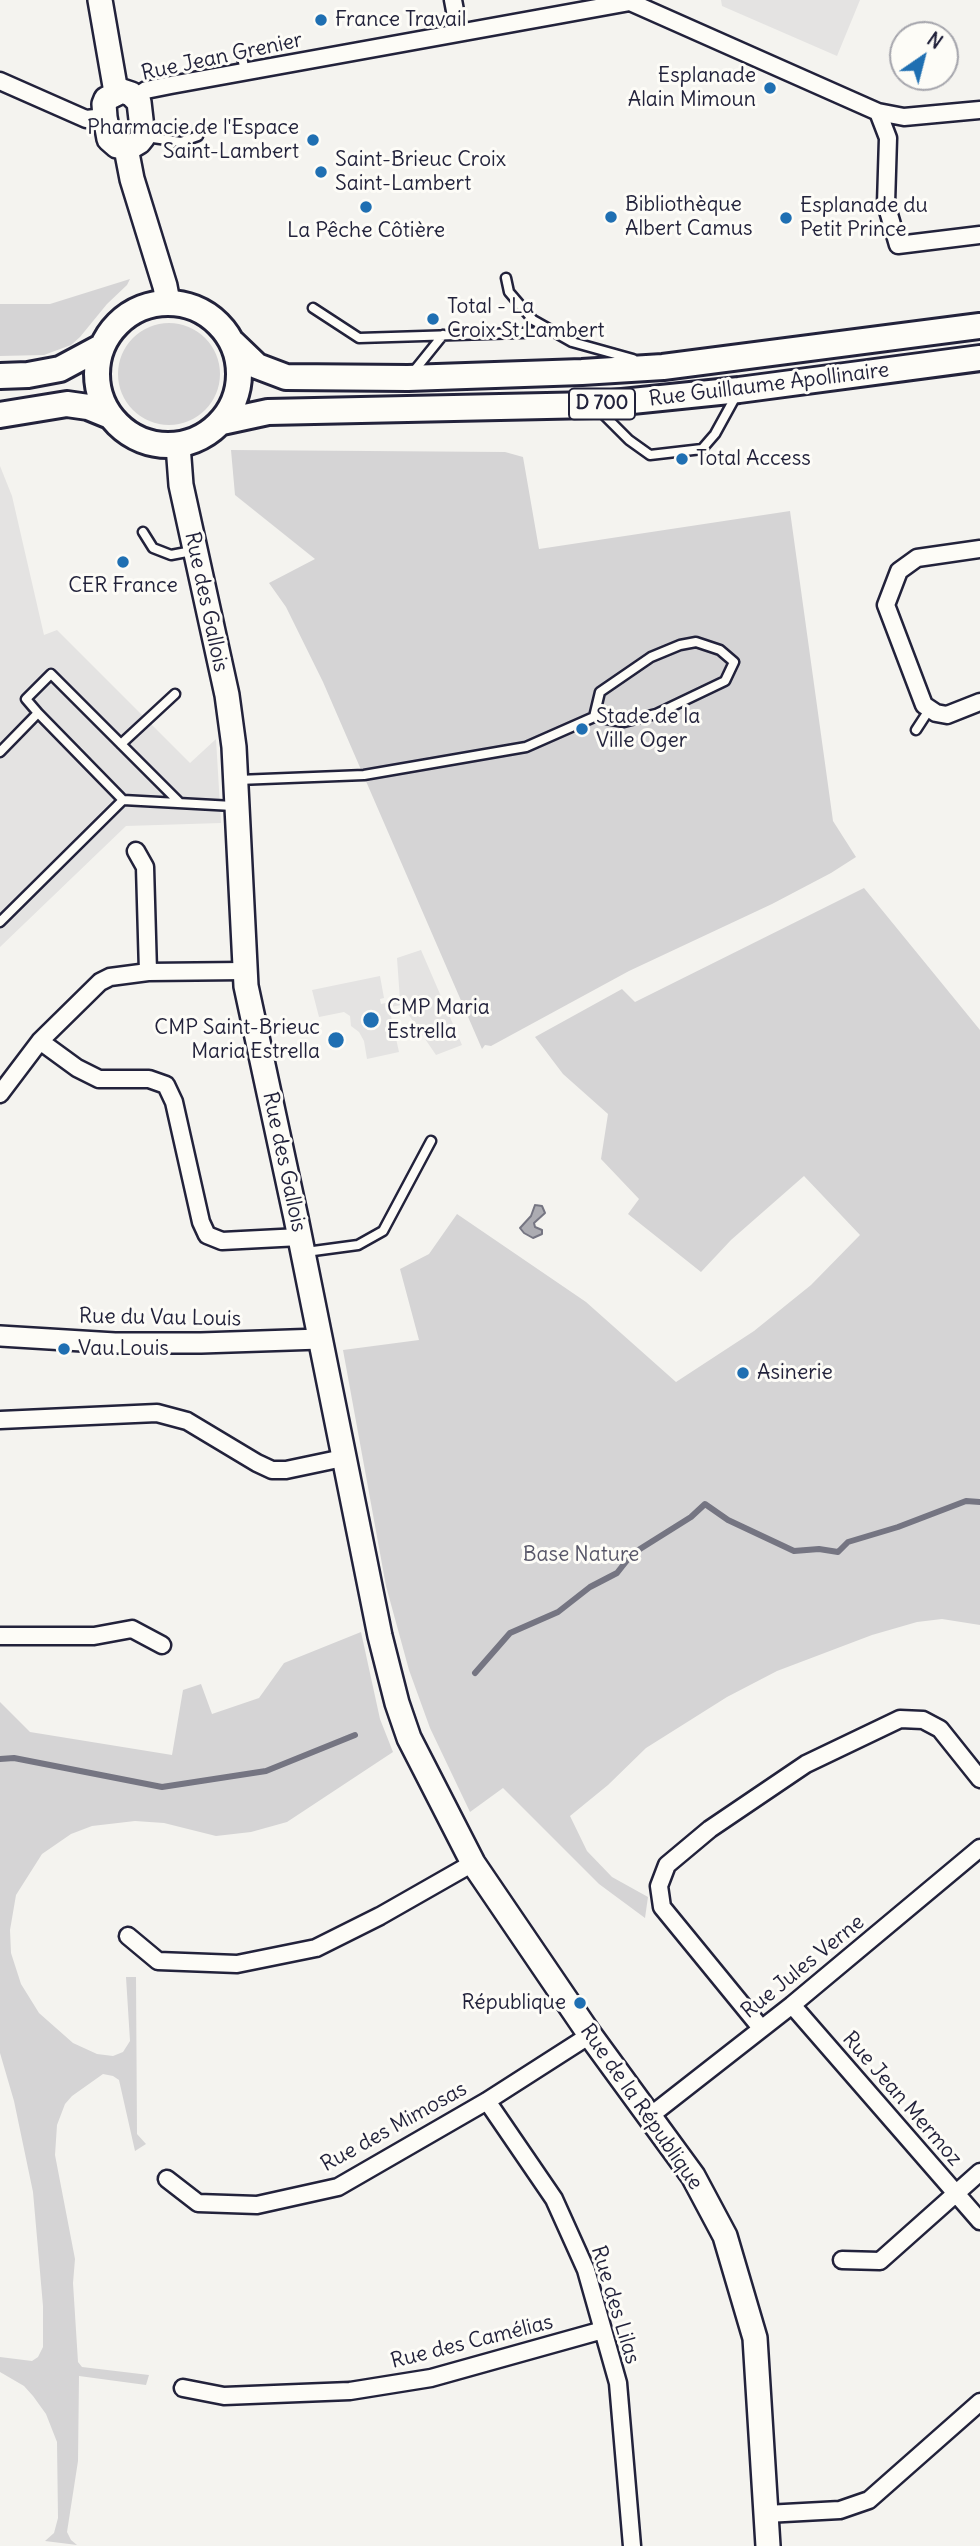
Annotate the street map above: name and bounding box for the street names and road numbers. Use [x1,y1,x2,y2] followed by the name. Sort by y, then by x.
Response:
[139,28,305,86] street label: Rue Jean Grenier
[648,358,890,412] street label: Rue Guillaume Apollinaire
[569,388,635,420] road number: D 700
[179,530,233,674] street label: Rue des Gallois
[257,1090,311,1234] street label: Rue des Gallois
[79,1304,241,1332] street label: Rue du Vau Louis
[736,1910,870,2024] street label: Rue Jules Verne
[574,2019,708,2195] street label: Rue de la République
[837,2027,967,2171] street label: Rue Jean Mermoz
[317,2077,471,2177] street label: Rue des Mimosas
[585,2243,645,2367] street label: Rue des Lilas
[388,2310,556,2374] street label: Rue des Camélias

